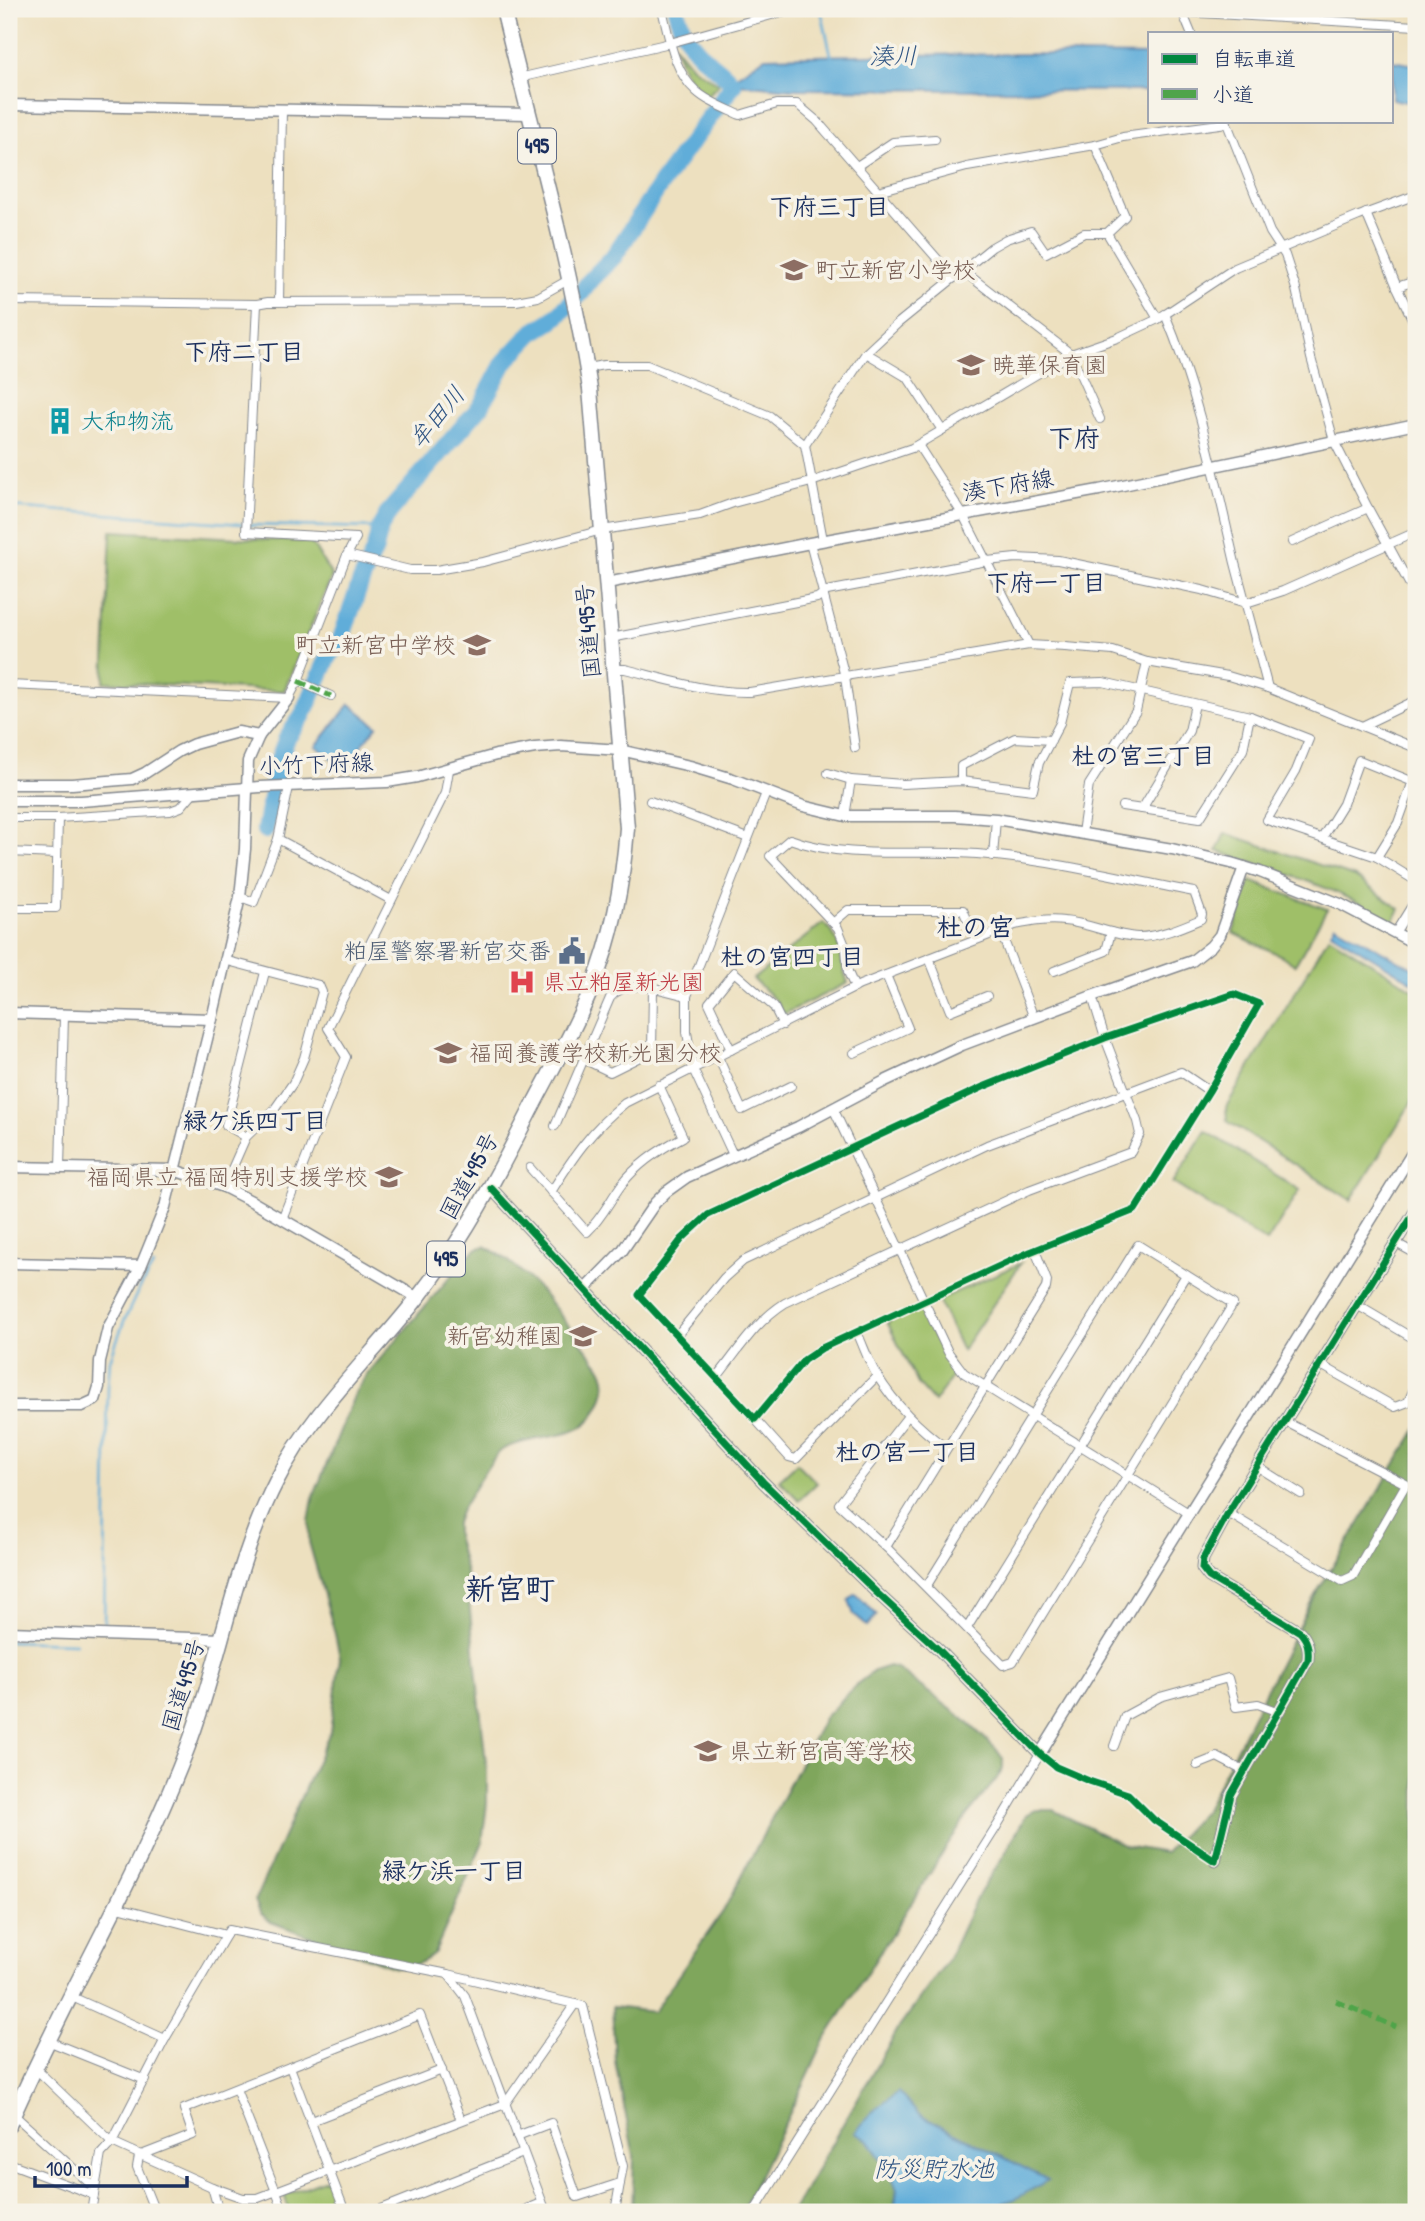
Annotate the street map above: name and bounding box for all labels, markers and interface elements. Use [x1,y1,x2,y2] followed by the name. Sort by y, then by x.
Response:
[1148,32,1394,122] legend
[869,39,917,71] water label: 湊川
[1212,44,1296,73] text: 自転車道
[1212,80,1254,109] text: 小道
[518,128,556,164] road number: 495
[769,190,889,222] district label: 下府三丁目
[815,254,976,285] place label: 町立新宮小学校
[779,255,809,285] school or university icon: 町立新宮小学校
[184,335,304,367] district label: 下府二丁目
[992,349,1107,380] place label: 暁華保育園
[956,350,986,380] school or university icon: 暁華保育園
[401,378,472,454] water label: 牟田川
[81,405,173,436] place label: 大和物流
[45,406,75,436] building icon: 大和物流
[1048,420,1100,455] district label: 下府
[960,461,1056,508] street label: 湊下府線
[986,566,1106,598] district label: 下府一丁目
[568,582,607,680] street label: 国道495号
[295,629,456,660] place label: 町立新宮中学校
[462,630,492,660] school or university icon: 町立新宮中学校
[1071,739,1215,771] district label: 杜の宮三丁目
[258,746,374,781] street label: 小竹下府線
[936,909,1014,944] district label: 杜の宮
[344,935,551,966] place label: 粕屋警察署新宮交番
[557,936,587,966] public building icon: 粕屋警察署新宮交番
[720,940,864,972] district label: 杜の宮四丁目
[543,966,704,997] place label: 県立粕屋新光園
[507,967,537,997] hospital icon: 県立粕屋新光園
[469,1037,722,1068] place label: 福岡養護学校新光園分校
[433,1038,463,1068] school or university icon: 福岡養護学校新光園分校
[183,1104,327,1136] district label: 緑ケ浜四丁目
[432,1126,505,1225] street label: 国道495号
[87,1161,368,1192] place label: 福岡県立 福岡特別支援学校
[374,1162,404,1192] school or university icon: 福岡県立 福岡特別支援学校
[427,1242,465,1276] road number: 495
[447,1320,562,1351] place label: 新宮幼稚園
[568,1321,598,1351] school or university icon: 新宮幼稚園
[835,1435,979,1467] district label: 杜の宮一丁目
[465,1568,555,1608] district label: 新宮町
[154,1635,211,1735] street label: 国道495号
[729,1735,913,1766] place label: 県立新宮高等学校
[693,1736,723,1766] school or university icon: 県立新宮高等学校
[382,1854,526,1886] district label: 緑ケ浜一丁目
[35,2144,187,2188] scale bar
[874,2152,995,2184] water label: 防災貯水池
[46,2154,92,2183] text: 100 m

